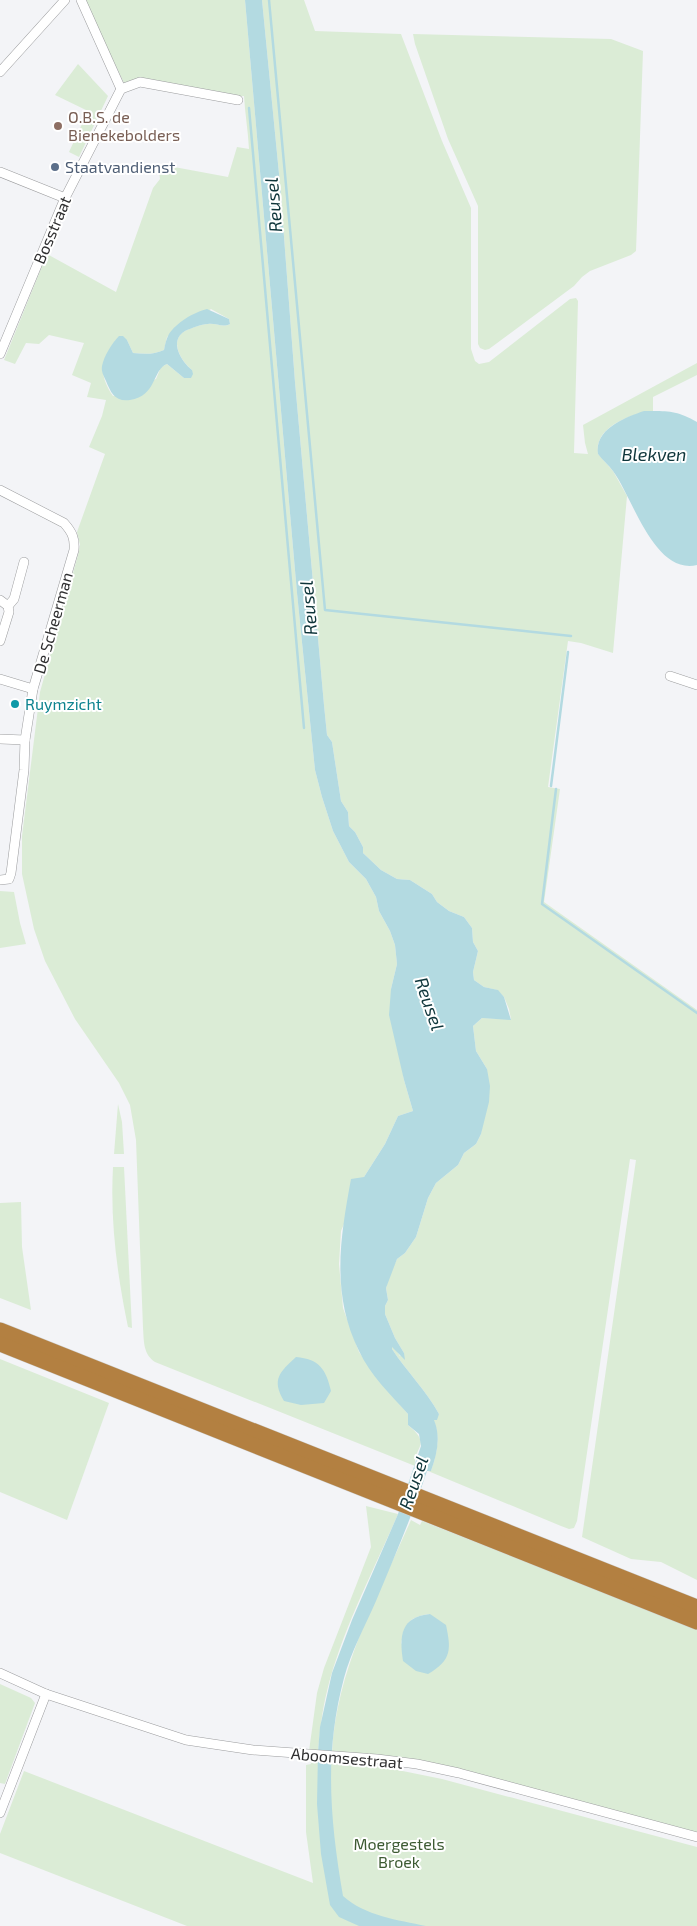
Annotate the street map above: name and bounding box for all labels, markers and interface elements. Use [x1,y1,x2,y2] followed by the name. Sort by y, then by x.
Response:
[68,107,180,144] place label: O.B.S. de Bienekebolders
[52,120,64,132] marker: O.B.S. de Bienekebolders
[65,157,175,176] place label: Staatvandienst
[49,161,61,173] marker: Staatvandienst
[260,177,286,233] water label: Reusel
[29,193,74,266] street label: Bosstraat
[621,443,687,465] water label: Blekven
[29,570,76,676] street label: De Scheerman
[295,580,321,636] water label: Reusel
[25,694,102,713] place label: Ruymzicht
[9,698,21,710] marker: Ruymzicht
[411,974,449,1033] water label: Reusel
[394,1453,432,1512] water label: Reusel
[290,1743,404,1772] street label: Aboomsestraat
[353,1834,445,1871] park label: Moergestels Broek

